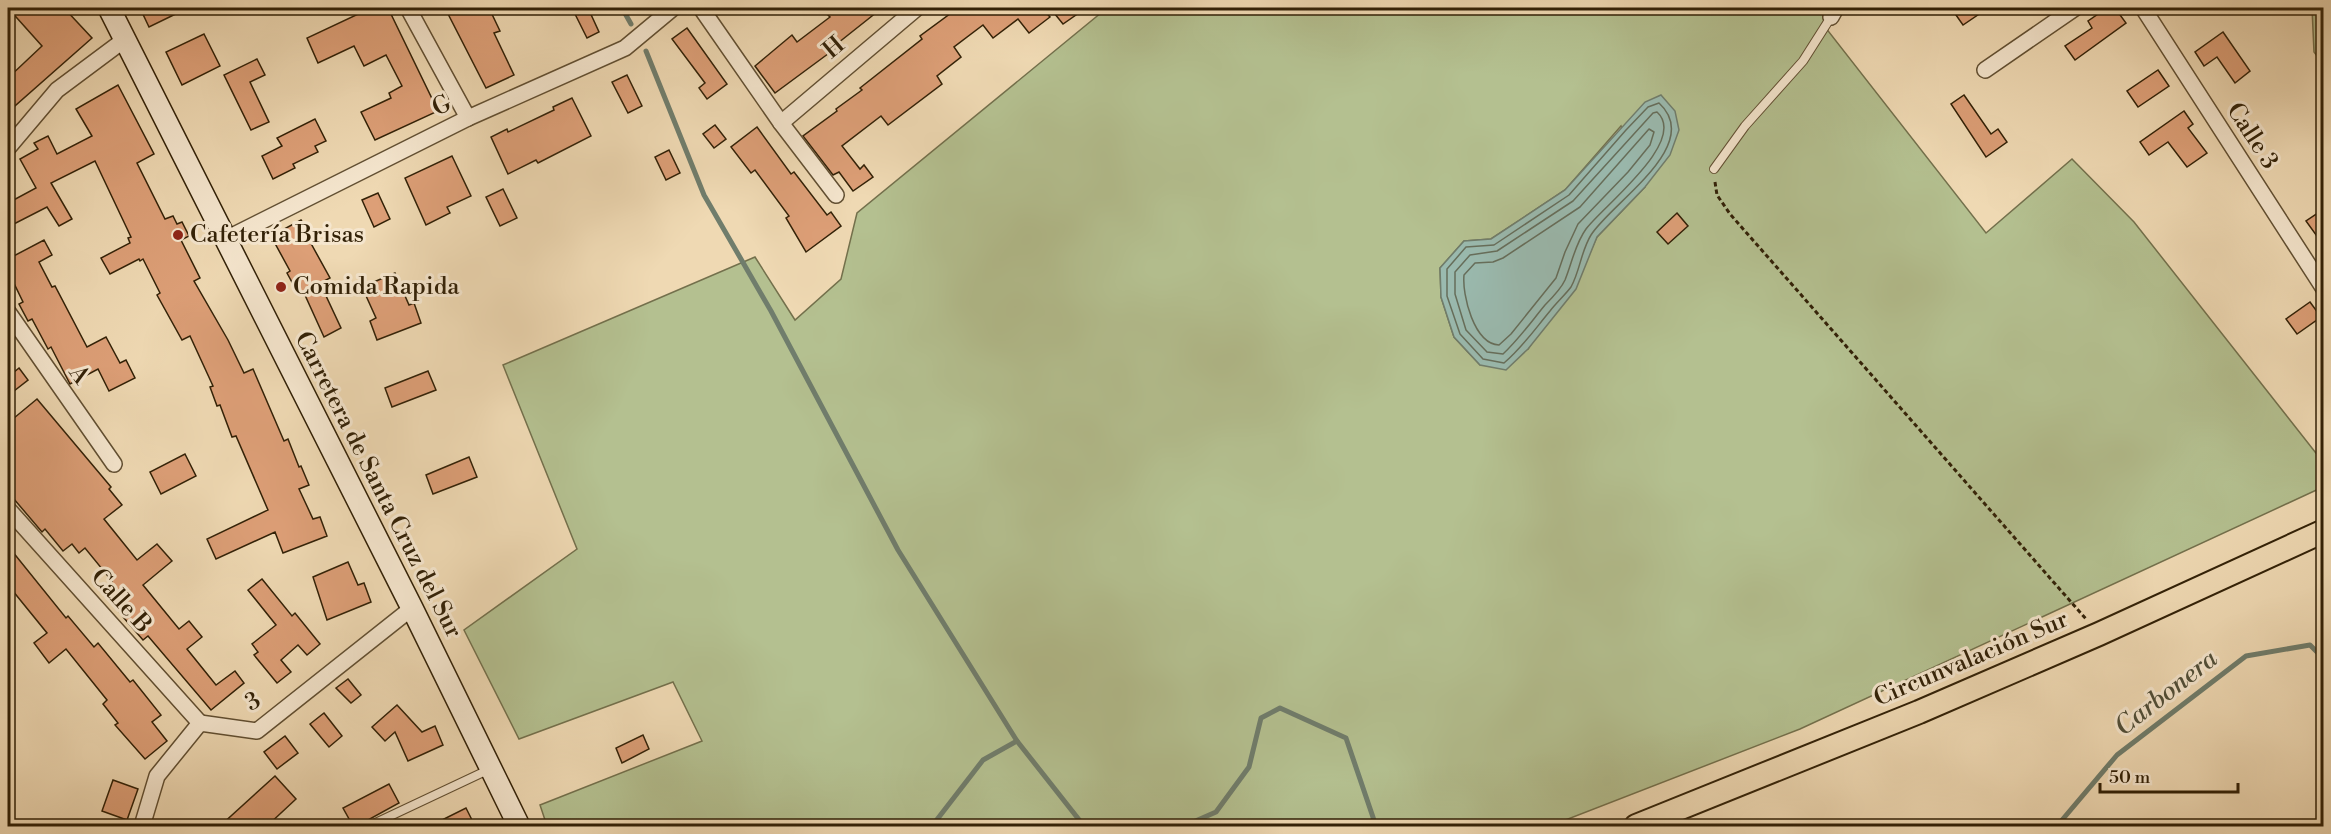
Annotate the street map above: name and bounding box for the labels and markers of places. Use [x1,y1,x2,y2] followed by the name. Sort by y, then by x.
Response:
[190,220,364,250] place label: Cafetería Brisas
[171,228,185,242] marker: Cafetería Brisas
[293,272,460,302] place label: Comida Rapida
[274,280,288,294] marker: Comida Rapida

